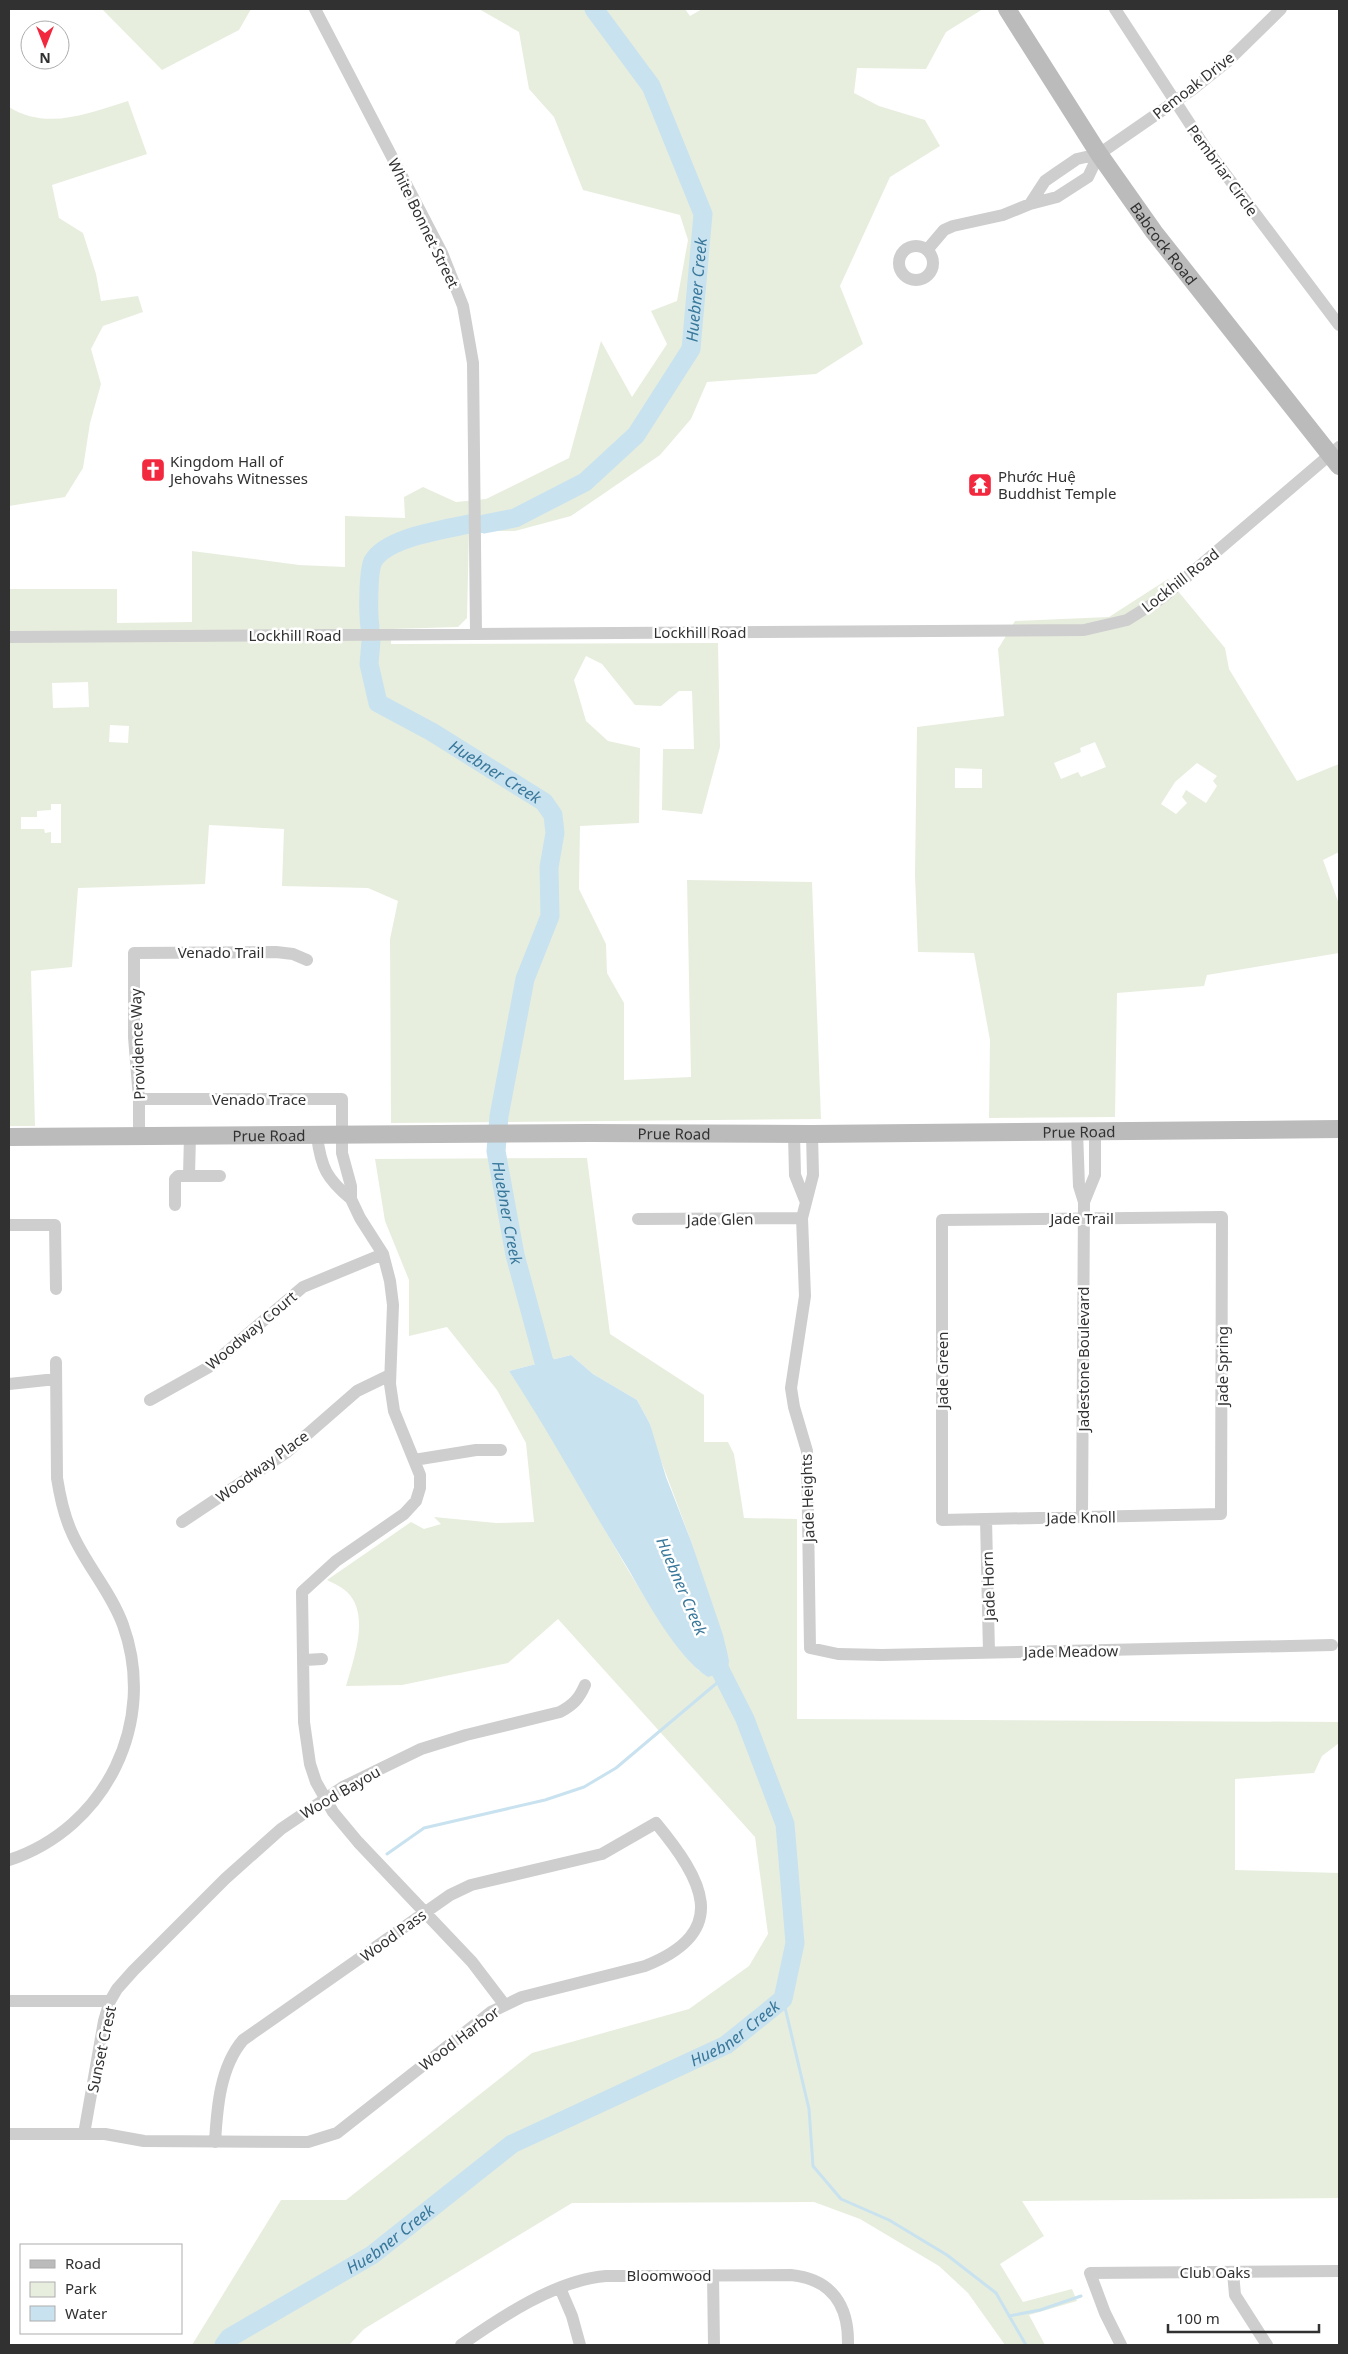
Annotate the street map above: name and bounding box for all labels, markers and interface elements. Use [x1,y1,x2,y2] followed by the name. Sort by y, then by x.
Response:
[20,20,70,70] north arrow
[1148,47,1238,123] street label: Pemoak Drive
[39,49,51,68] text: N
[1183,120,1263,220] street label: Pembriar Circle
[384,155,464,292] street label: White Bonnet Street
[1126,198,1202,289] street label: Babcock Road
[681,236,712,343] water label: Huebner Creek
[168,451,308,488] place label: Kingdom Hall of Jehovahs Witnesses
[140,457,166,483] church icon: Kingdom Hall of Jehovahs Witnesses
[998,466,1116,503] place label: Phước Huệ Buddhist Temple
[967,472,993,498] temple icon: Phước Huệ Buddhist Temple
[1137,543,1223,617] street label: Lockhill Road
[654,622,746,642] street label: Lockhill Road
[249,625,341,645] street label: Lockhill Road
[445,734,546,809] water label: Huebner Creek
[178,942,264,962] street label: Venado Trail
[125,988,149,1100] street label: Providence Way
[212,1089,306,1109] street label: Venado Trace
[1042,1121,1116,1142] street label: Prue Road
[637,1123,711,1144] street label: Prue Road
[232,1125,306,1145] street label: Prue Road
[487,1159,528,1268] water label: Huebner Creek
[685,1208,753,1230] street label: Jade Glen
[1048,1208,1114,1228] street label: Jade Trail
[202,1286,301,1374] street label: Woodway Court
[1073,1287,1093,1433] street label: Jadestone Boulevard
[1212,1326,1232,1408] street label: Jade Spring
[932,1331,952,1411] street label: Jade Green
[212,1426,312,1506] street label: Woodway Place
[795,1453,819,1545] street label: Jade Heights
[1044,1506,1116,1528] street label: Jade Knoll
[651,1534,713,1639] water label: Huebner Creek
[977,1551,999,1623] street label: Jade Horn
[1022,1640,1119,1662] street label: Jade Meadow
[296,1761,384,1823] street label: Wood Bayou
[356,1904,430,1966] street label: Wood Pass
[686,1994,785,2071] water label: Huebner Creek
[415,2001,503,2075] street label: Wood Harbor
[82,2003,120,2094] street label: Sunset Crest
[342,2198,439,2279] water label: Huebner Creek
[20,2244,182,2334] legend
[65,2253,101,2273] text: Road
[1179,2262,1251,2282] street label: Club Oaks
[627,2265,711,2285] street label: Bloomwood
[65,2278,97,2298] text: Park
[1168,2302,1319,2334] scale bar
[65,2303,107,2323] text: Water
[1176,2308,1220,2328] text: 100 m

